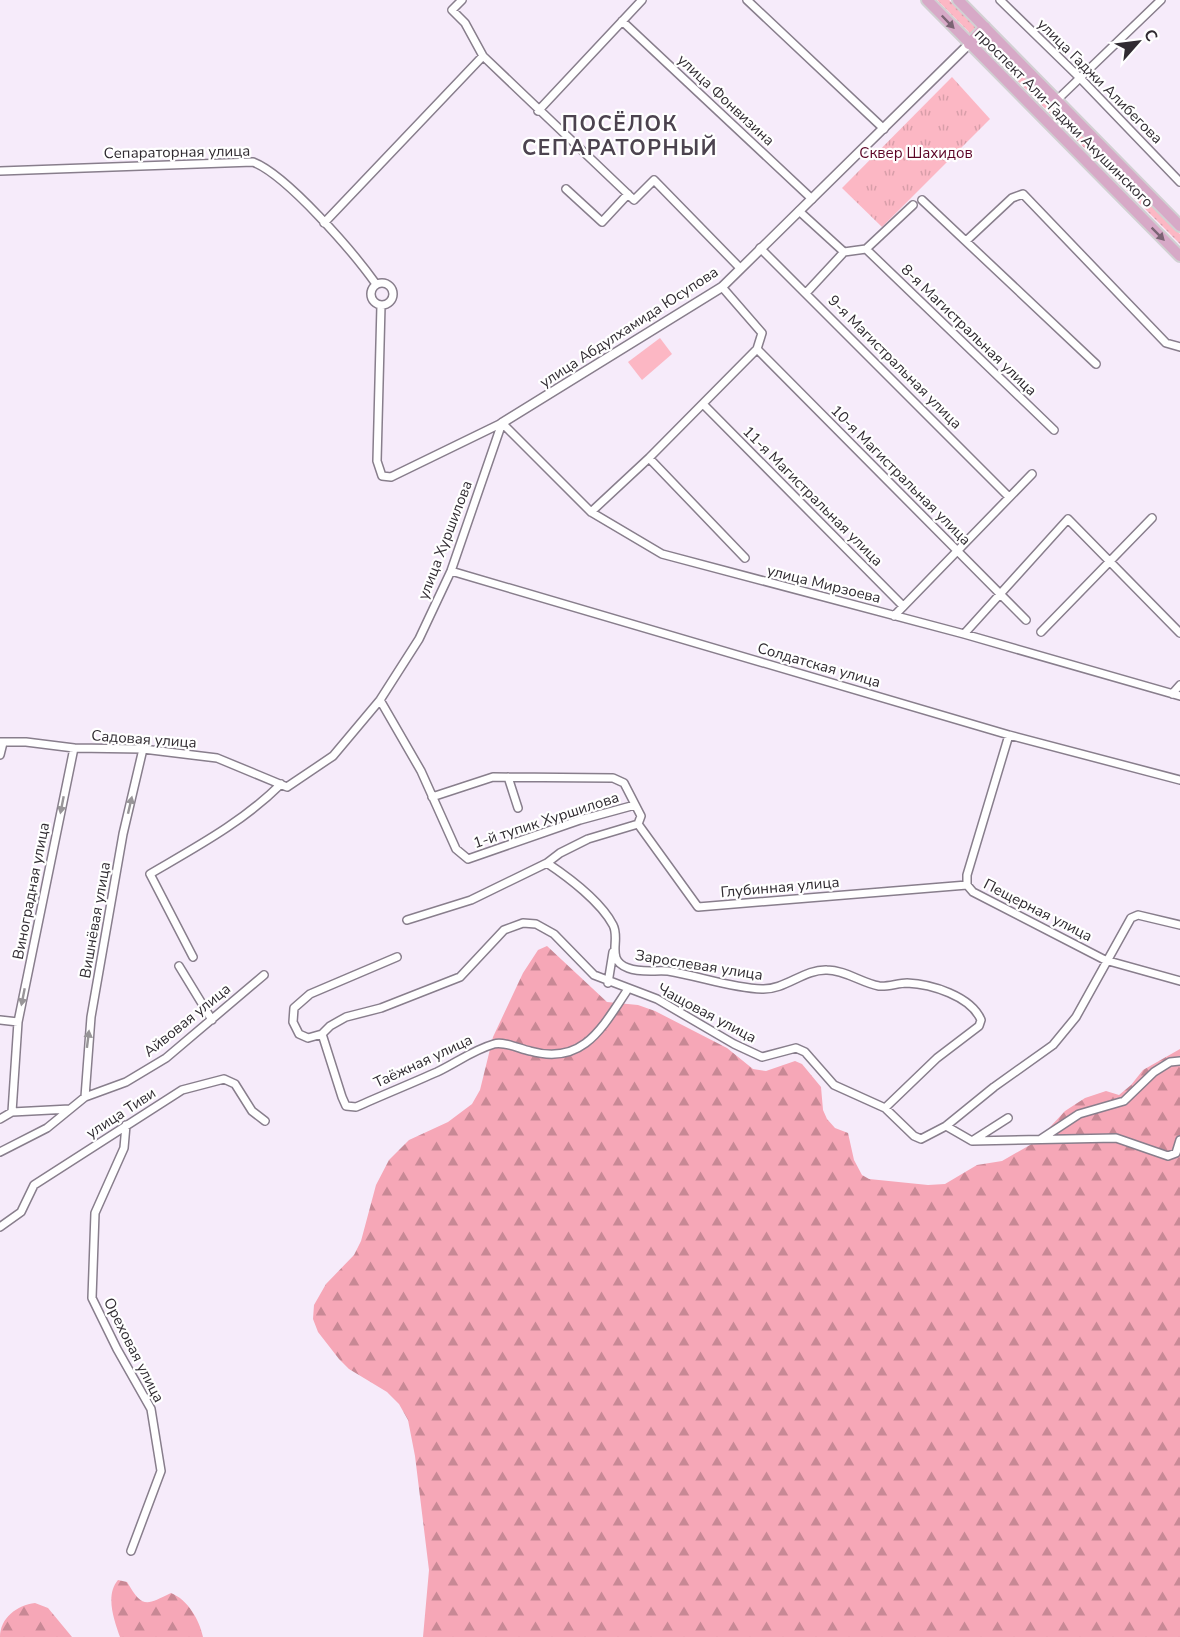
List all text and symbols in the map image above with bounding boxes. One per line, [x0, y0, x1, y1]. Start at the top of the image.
north arrow [1108, 12, 1168, 72]
one-way arrow [941, 14, 955, 29]
street label: улица Гаджи Алибегова [1033, 14, 1167, 148]
street label: проспект Али-Гаджи Акушинского [970, 24, 1158, 212]
text: С [1138, 25, 1163, 46]
street label: улица Фонвизина [673, 50, 779, 150]
district label: ПОСЁЛОК СЕПАРАТОРНЫЙ [522, 110, 718, 162]
street label: Сепараторная улица [104, 141, 250, 163]
park label: Сквер Шахидов [859, 143, 973, 163]
one-way arrow [1151, 227, 1165, 241]
street label: 8-я Магистральная улица [897, 260, 1041, 400]
street label: улица Абдулхамида Юсупова [536, 262, 722, 392]
street label: 9-я Магистральная улица [824, 291, 966, 433]
street label: 10-я Магистральная улица [827, 401, 975, 549]
street label: 11-я Магистральная улица [739, 422, 887, 570]
street label: улица Хуршилова [413, 478, 477, 602]
street label: улица Мирзоева [765, 560, 883, 608]
street label: Солдатская улица [755, 638, 883, 692]
street label: Садовая улица [91, 725, 197, 753]
street label: 1-й тупик Хуршилова [471, 787, 621, 853]
one-way arrow [57, 796, 66, 815]
one-way arrow [125, 796, 135, 815]
street label: Виноградная улица [8, 821, 54, 961]
street label: Вишнёвая улица [75, 860, 115, 980]
street label: Глубинная улица [720, 872, 840, 902]
street label: Пещерная улица [980, 874, 1096, 946]
street label: Зарослевая улица [634, 945, 764, 985]
street label: Айвовая улица [139, 979, 235, 1061]
street label: Чащовая улица [654, 979, 760, 1047]
one-way arrow [18, 987, 27, 1006]
one-way arrow [84, 1029, 93, 1048]
street label: Таёжная улица [370, 1029, 476, 1093]
street label: улица Тиви [82, 1083, 160, 1143]
street label: Ореховая улица [99, 1294, 169, 1406]

